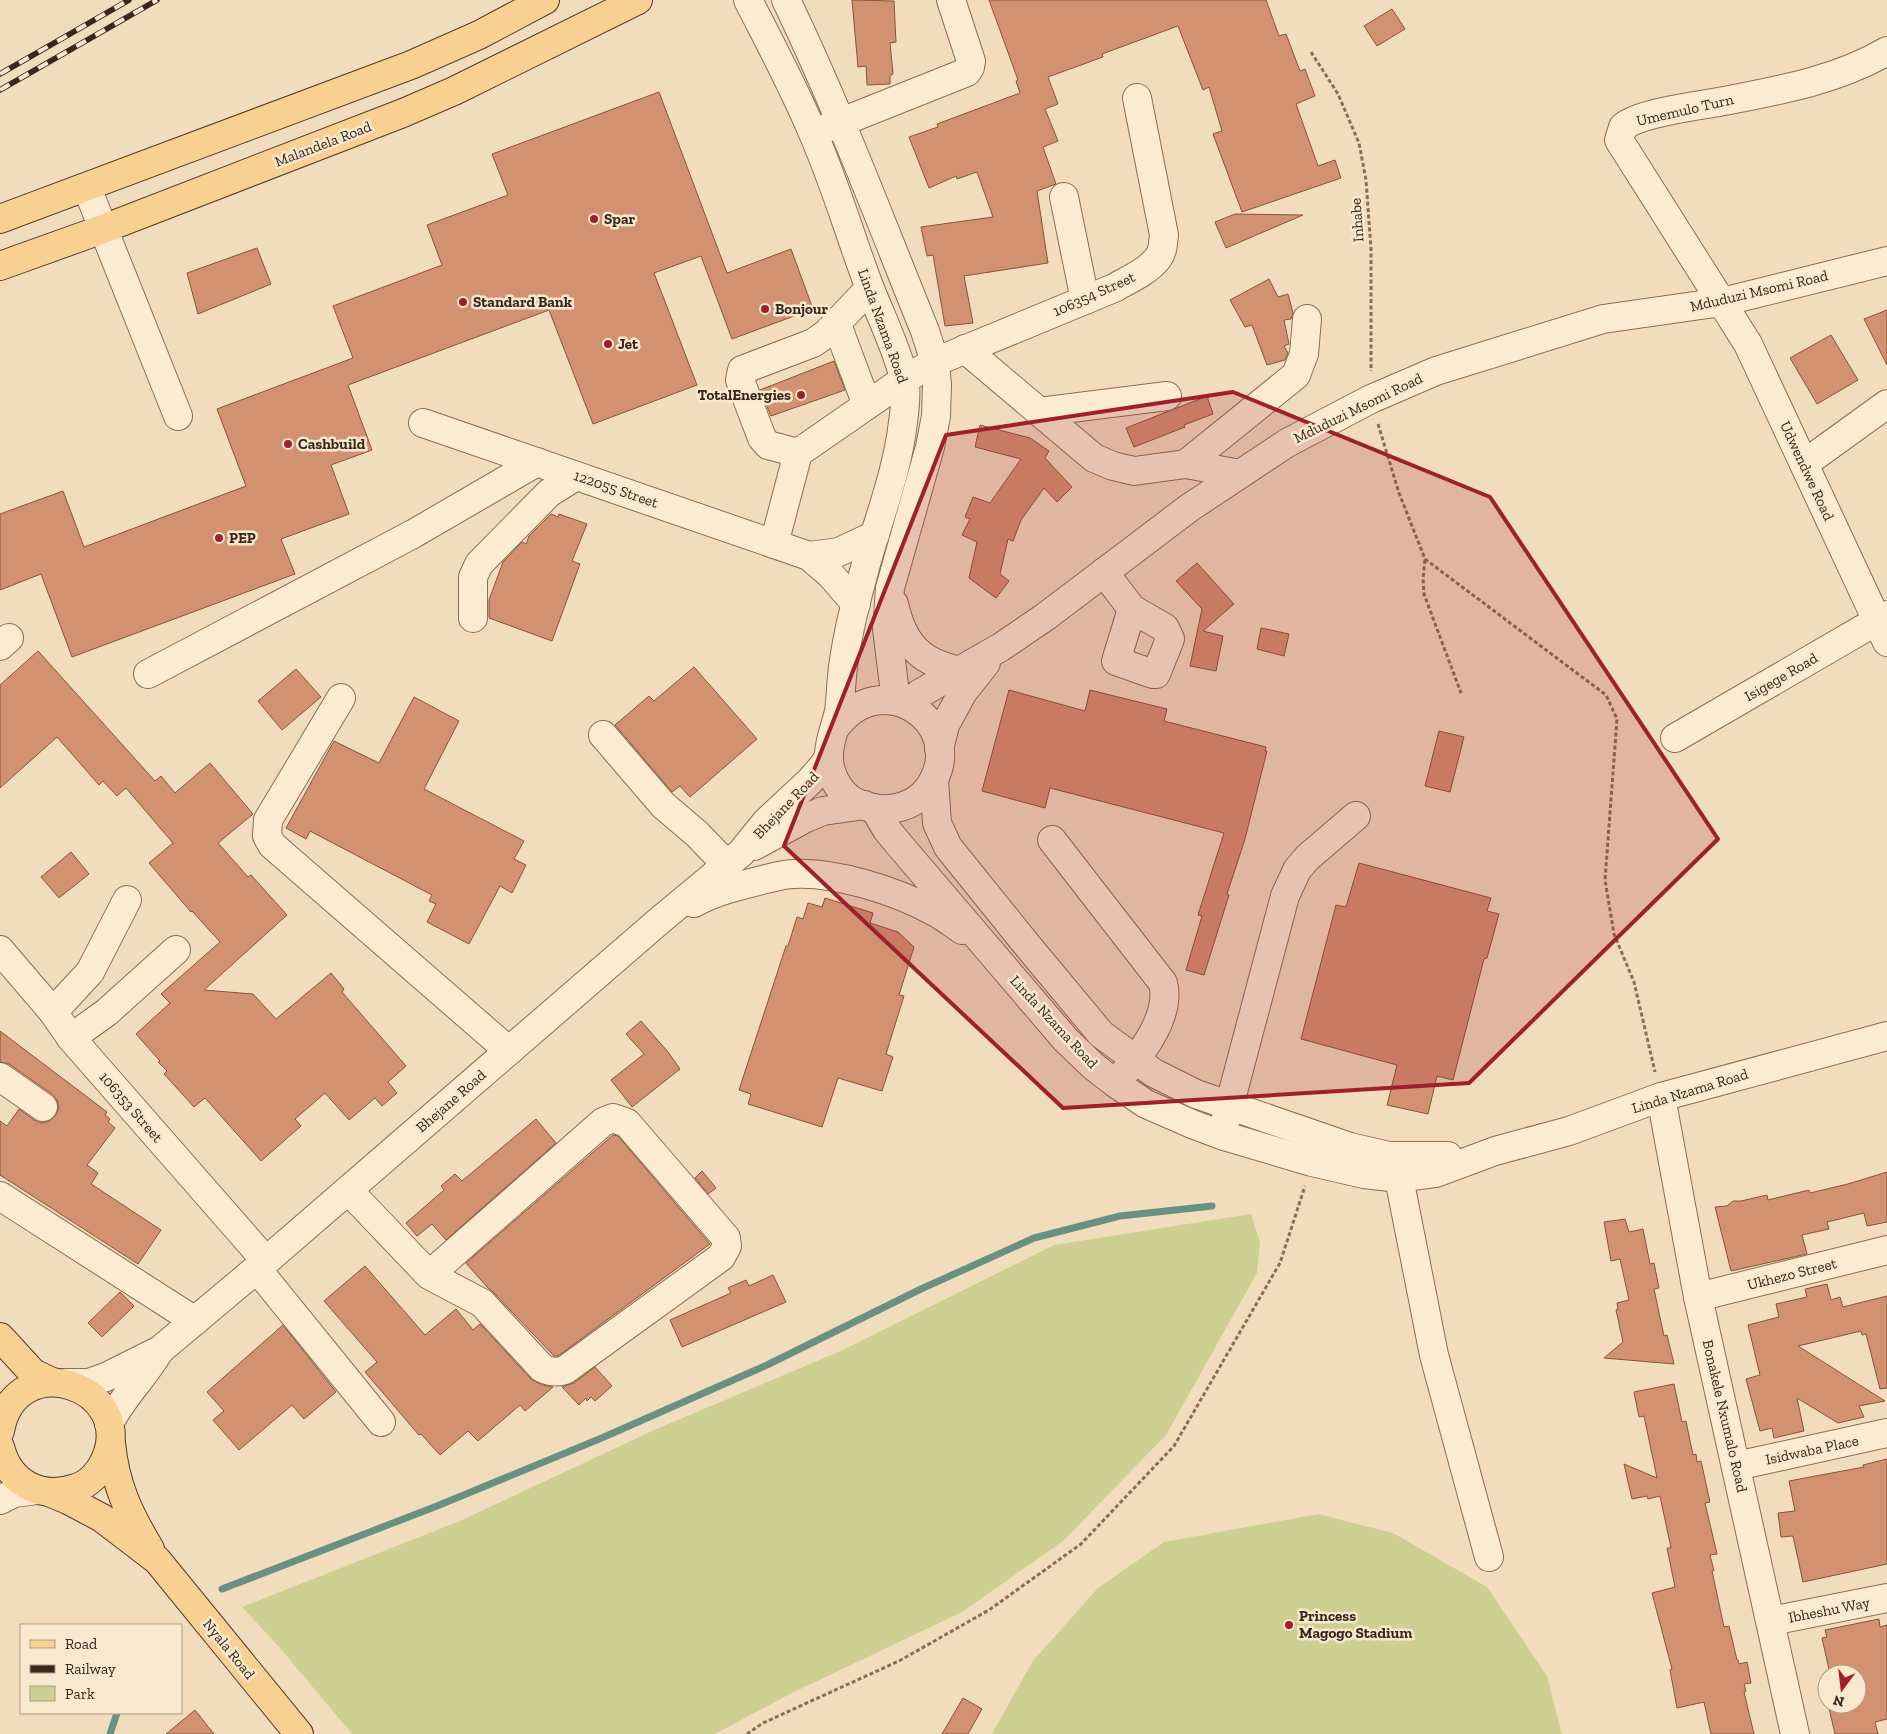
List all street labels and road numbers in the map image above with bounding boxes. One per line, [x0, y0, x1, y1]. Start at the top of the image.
street label: Umemulo Turn [1635, 90, 1736, 130]
street label: Malandela Road [272, 117, 375, 171]
street label: Inhabe [1346, 197, 1368, 243]
street label: Linda Nzama Road [854, 266, 912, 386]
street label: Mduduzi Msomi Road [1688, 266, 1830, 316]
street label: 106354 Street [1050, 268, 1138, 320]
street label: Mduduzi Msomi Road [1291, 369, 1426, 447]
street label: Udwendwe Road [1776, 418, 1838, 524]
street label: 122055 Street [571, 466, 661, 512]
street label: Isigege Road [1741, 648, 1822, 705]
street label: Bhejane Road [749, 767, 823, 842]
street label: Linda Nzama Road [1006, 972, 1102, 1073]
street label: Bhejane Road [412, 1065, 490, 1136]
street label: Linda Nzama Road [1630, 1065, 1751, 1117]
street label: 106353 Street [95, 1068, 167, 1146]
street label: Ukhezo Street [1745, 1254, 1839, 1294]
street label: Bonakele Nxumalo Road [1699, 1338, 1751, 1495]
street label: Isidwaba Place [1764, 1431, 1860, 1469]
street label: Ibheshu Way [1787, 1593, 1872, 1627]
street label: Nyala Road [199, 1615, 259, 1683]

